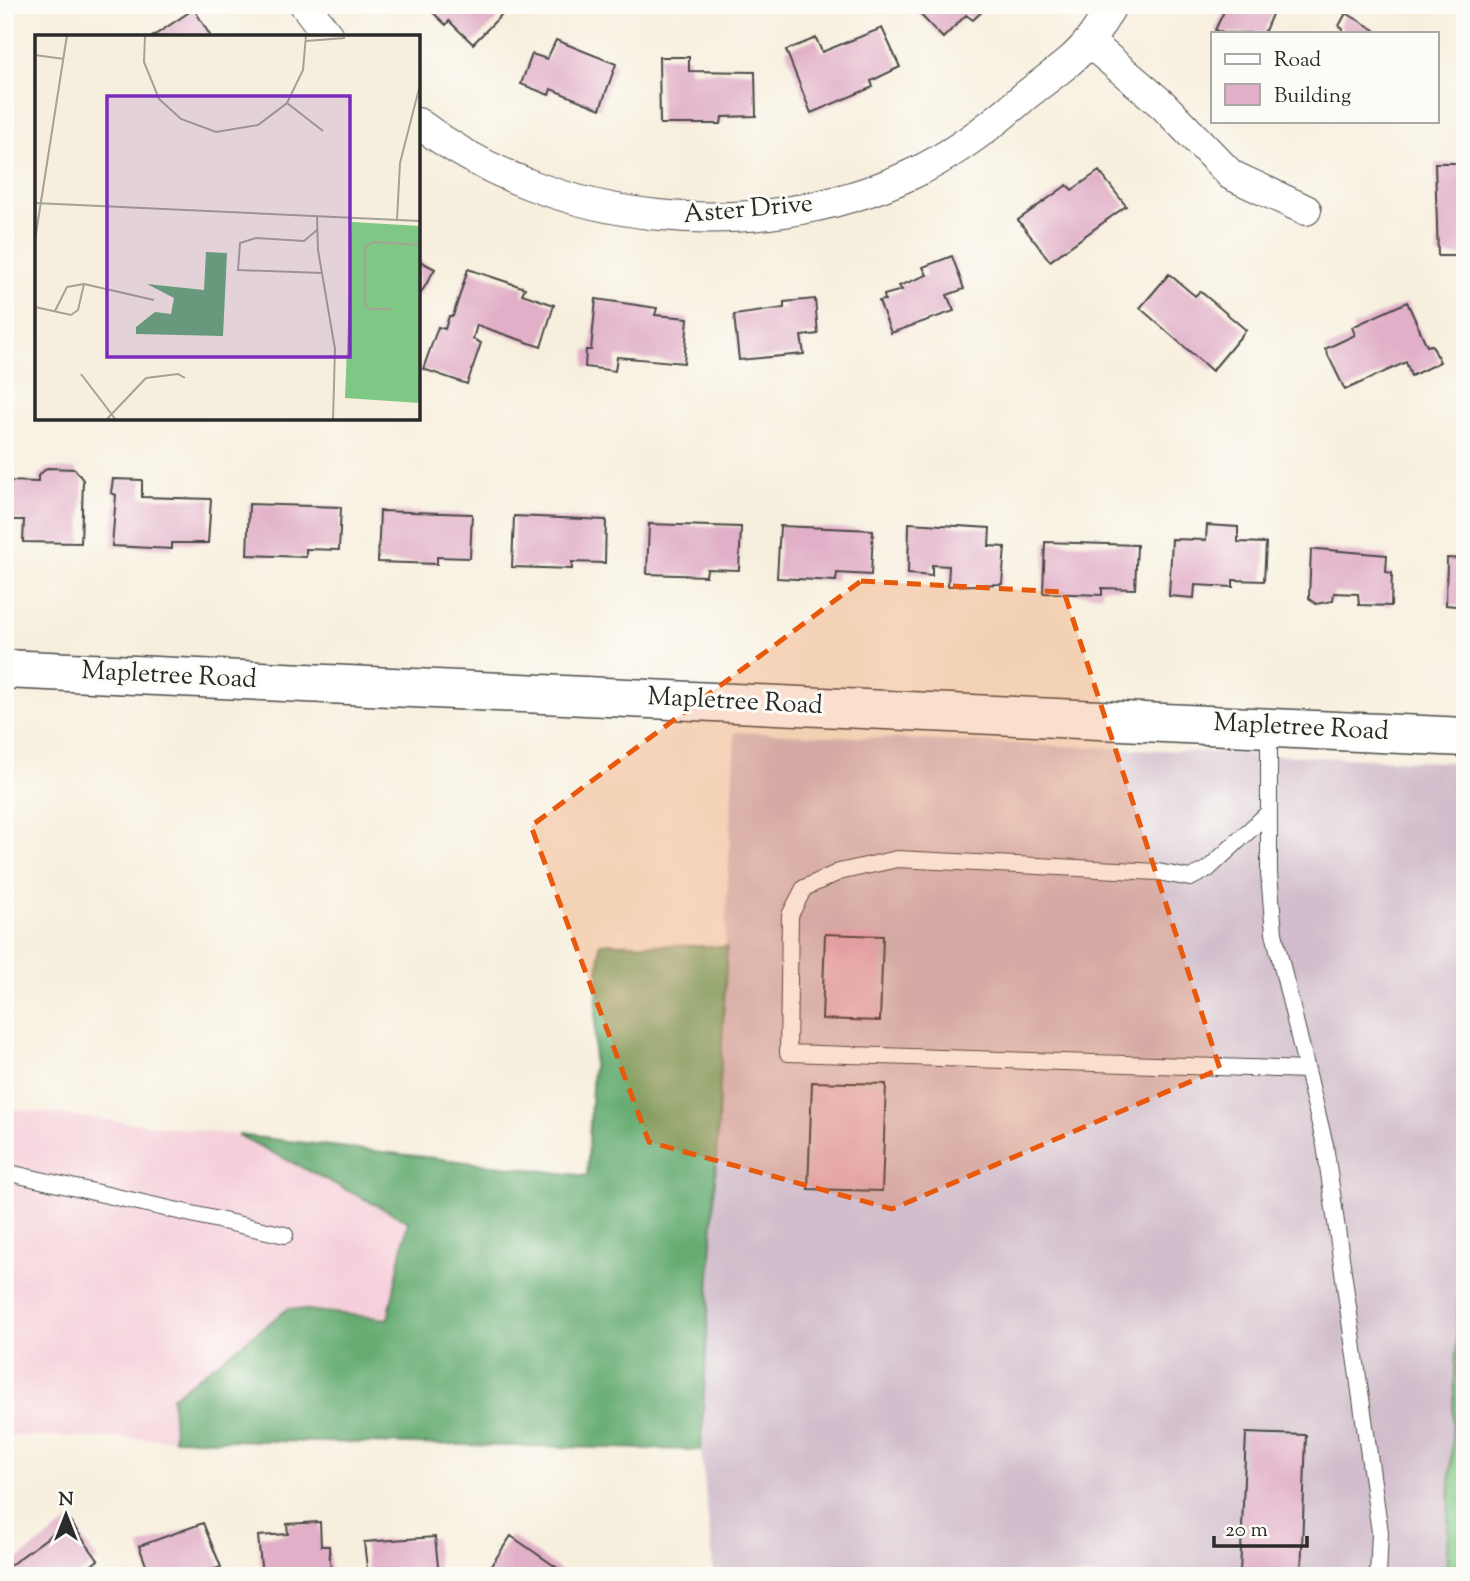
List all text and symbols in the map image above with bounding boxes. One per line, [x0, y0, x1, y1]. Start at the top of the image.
legend [1211, 32, 1438, 122]
inset map [35, 35, 420, 420]
text: Road [1274, 46, 1321, 76]
text: Building [1274, 82, 1351, 112]
street label: Aster Drive [682, 186, 814, 234]
street label: Mapletree Road [80, 653, 258, 699]
street label: Mapletree Road [646, 679, 824, 725]
street label: Mapletree Road [1212, 705, 1390, 751]
north arrow [32, 1480, 102, 1550]
text: N [58, 1487, 74, 1514]
scale bar [1214, 1504, 1307, 1548]
text: 20 m [1225, 1516, 1268, 1546]

